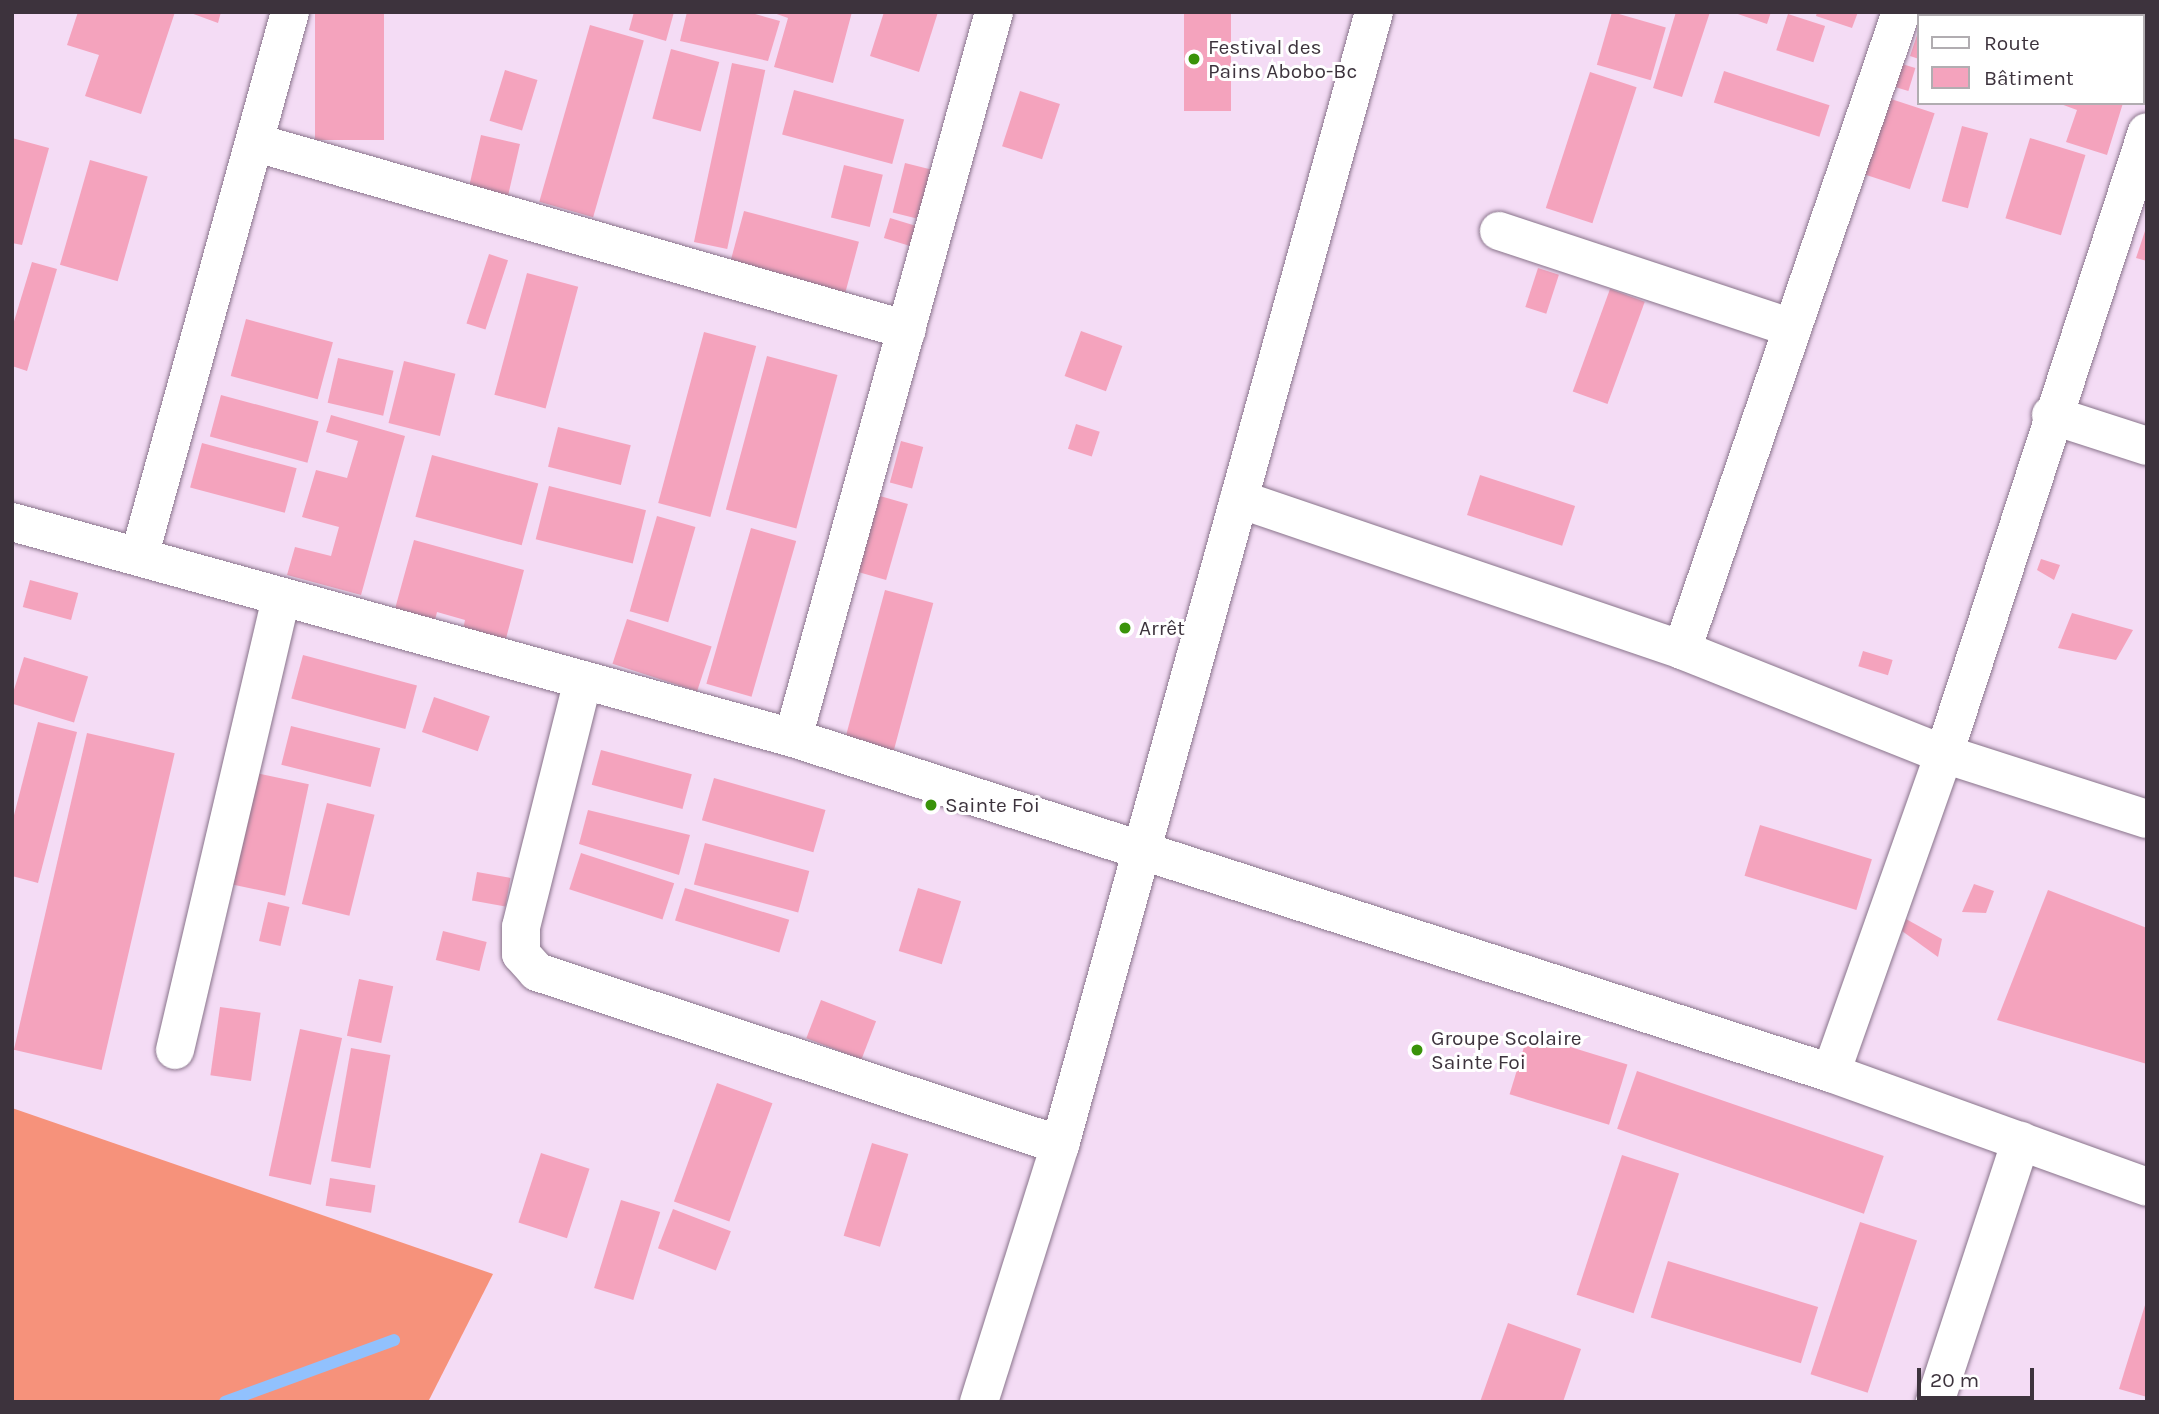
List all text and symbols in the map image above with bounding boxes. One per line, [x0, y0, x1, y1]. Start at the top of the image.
legend [1918, 14, 2145, 105]
text: Route [1984, 31, 2040, 55]
place label: Festival des Pains Abobo-Bc [1208, 34, 1357, 84]
marker: Festival des Pains Abobo-Bc [1186, 51, 1202, 67]
text: Bâtiment [1984, 66, 2074, 90]
place label: Arrêt [1139, 615, 1185, 641]
marker: Arrêt [1117, 620, 1133, 636]
place label: Sainte Foi [945, 792, 1040, 818]
marker: Sainte Foi [923, 797, 939, 813]
place label: Groupe Scolaire Sainte Foi [1431, 1025, 1581, 1075]
marker: Groupe Scolaire Sainte Foi [1409, 1042, 1425, 1058]
scale bar [1921, 1354, 2038, 1398]
text: 20 m [1930, 1368, 1979, 1392]

